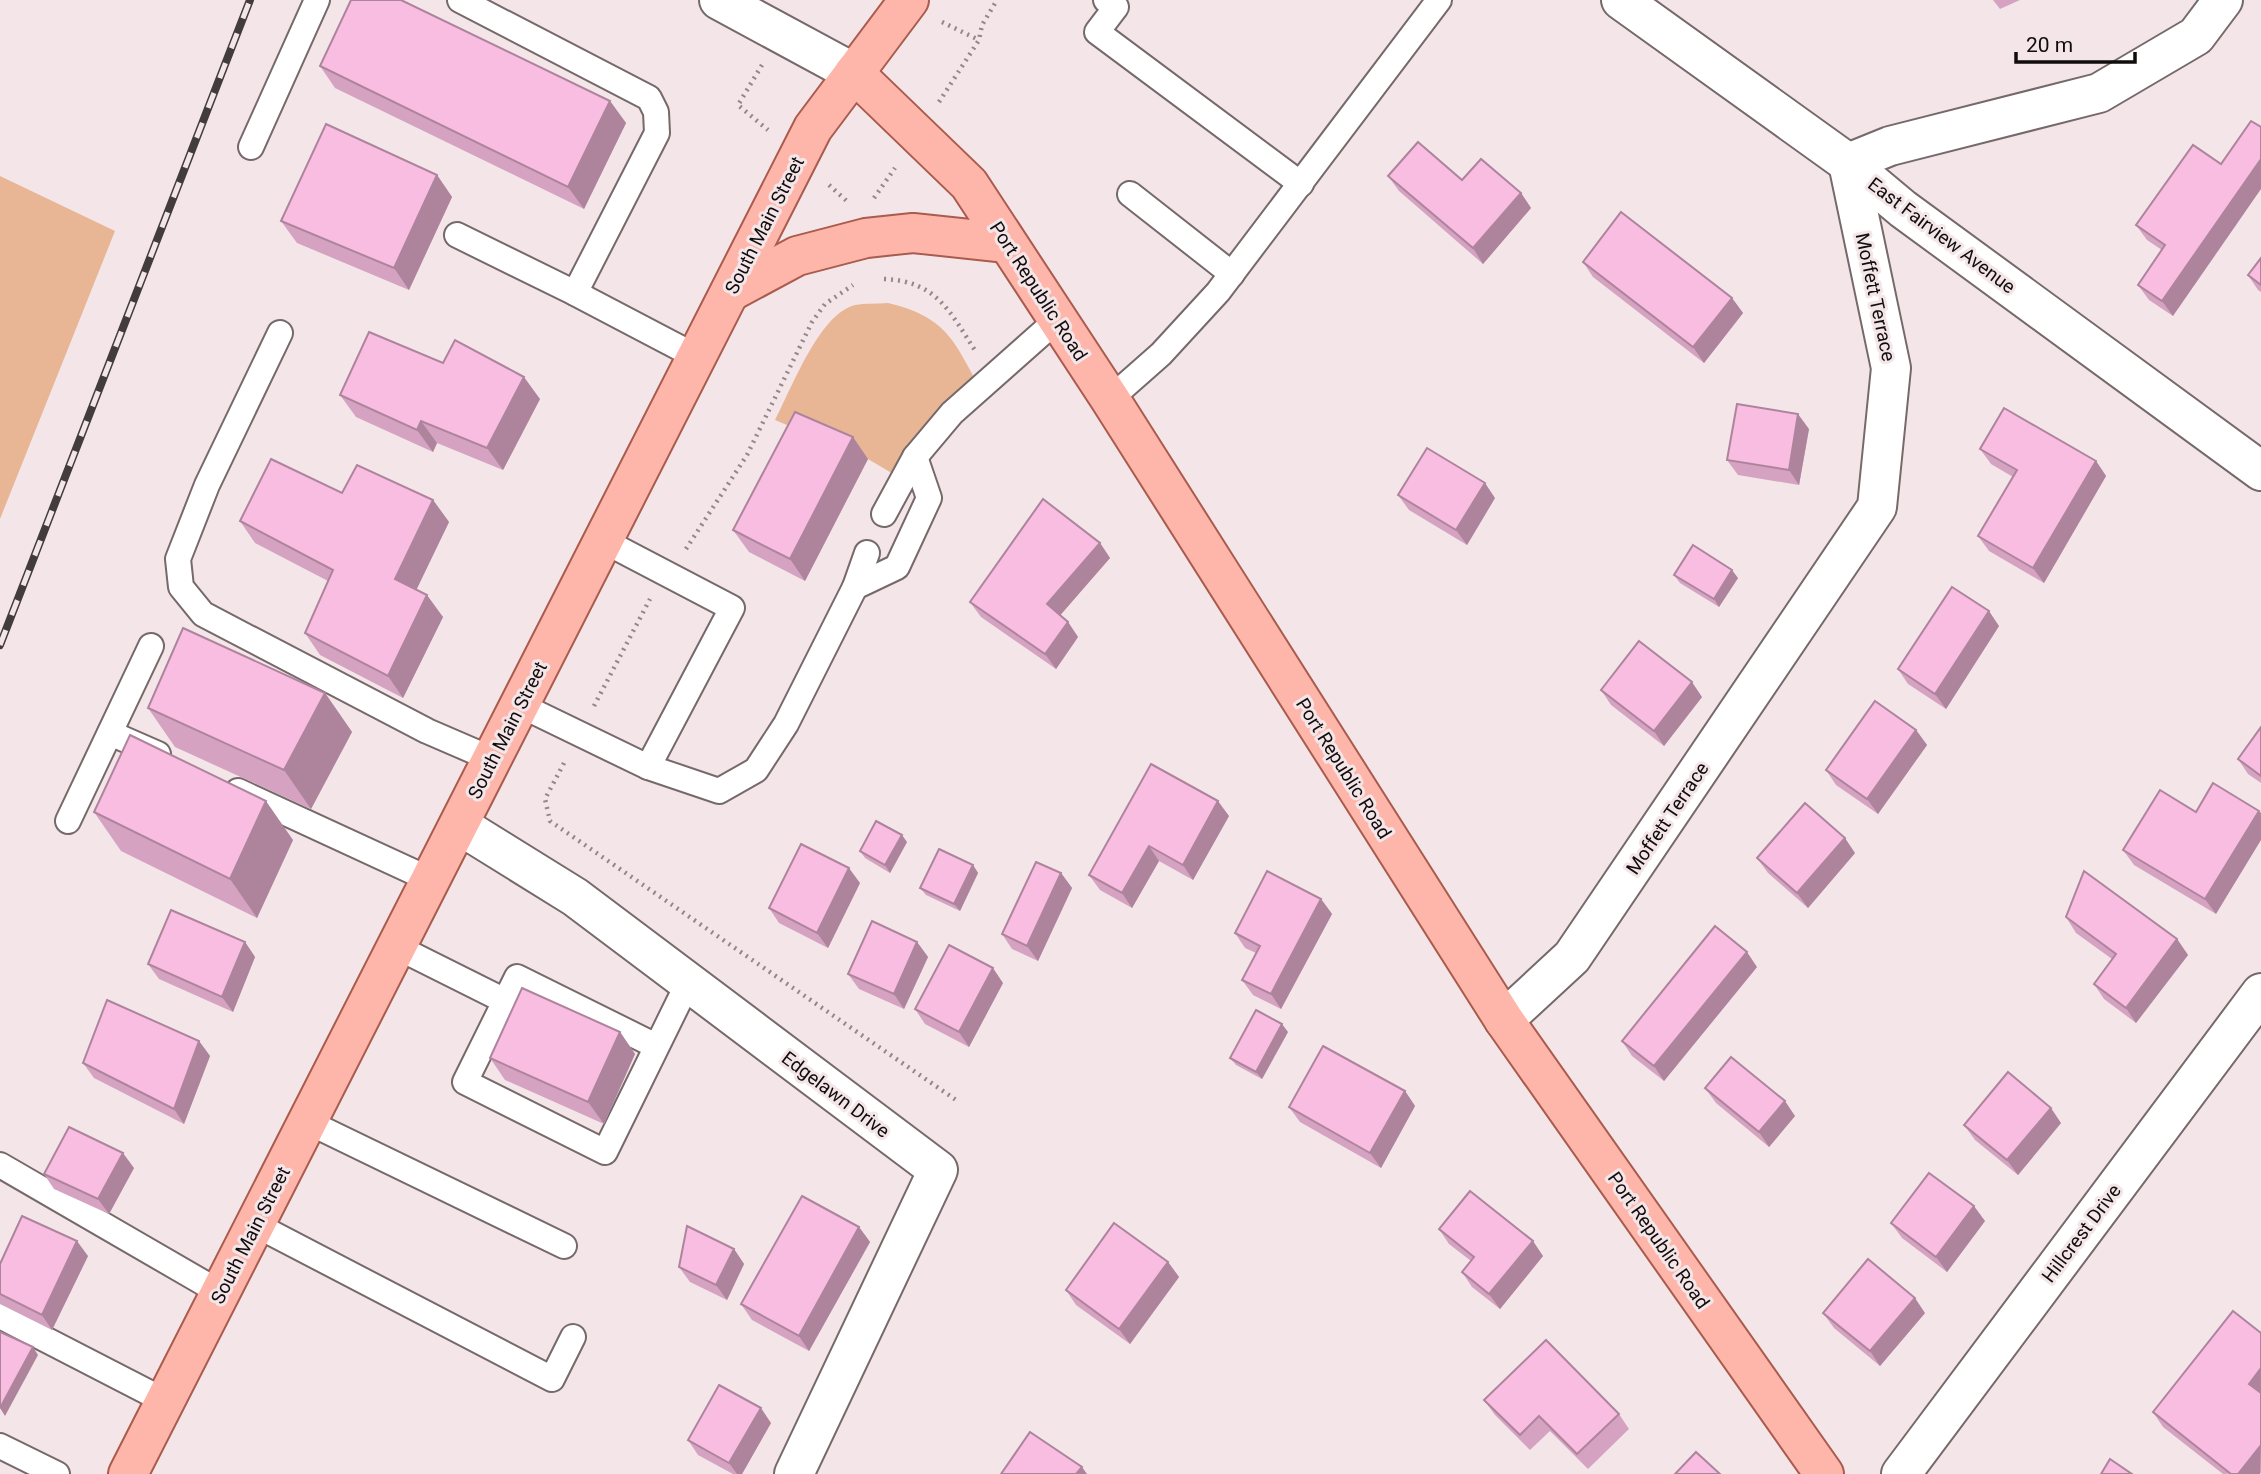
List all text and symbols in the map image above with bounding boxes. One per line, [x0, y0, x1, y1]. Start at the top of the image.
scale bar [2016, 21, 2135, 65]
text: 20 m [2026, 33, 2073, 57]
street label: South Main Street [720, 153, 809, 298]
street label: East Fairview Avenue [1863, 172, 2020, 298]
street label: Port Republic Road [985, 217, 1092, 365]
street label: Moffett Terrace [1851, 231, 1900, 363]
street label: South Main Street [463, 658, 552, 803]
street label: Port Republic Road [1291, 694, 1396, 843]
street label: Moffett Terrace [1621, 758, 1713, 879]
street label: Edgelawn Drive [777, 1046, 894, 1142]
street label: South Main Street [206, 1163, 295, 1308]
street label: Port Republic Road [1603, 1167, 1714, 1313]
street label: Hillcrest Drive [2037, 1180, 2126, 1287]

